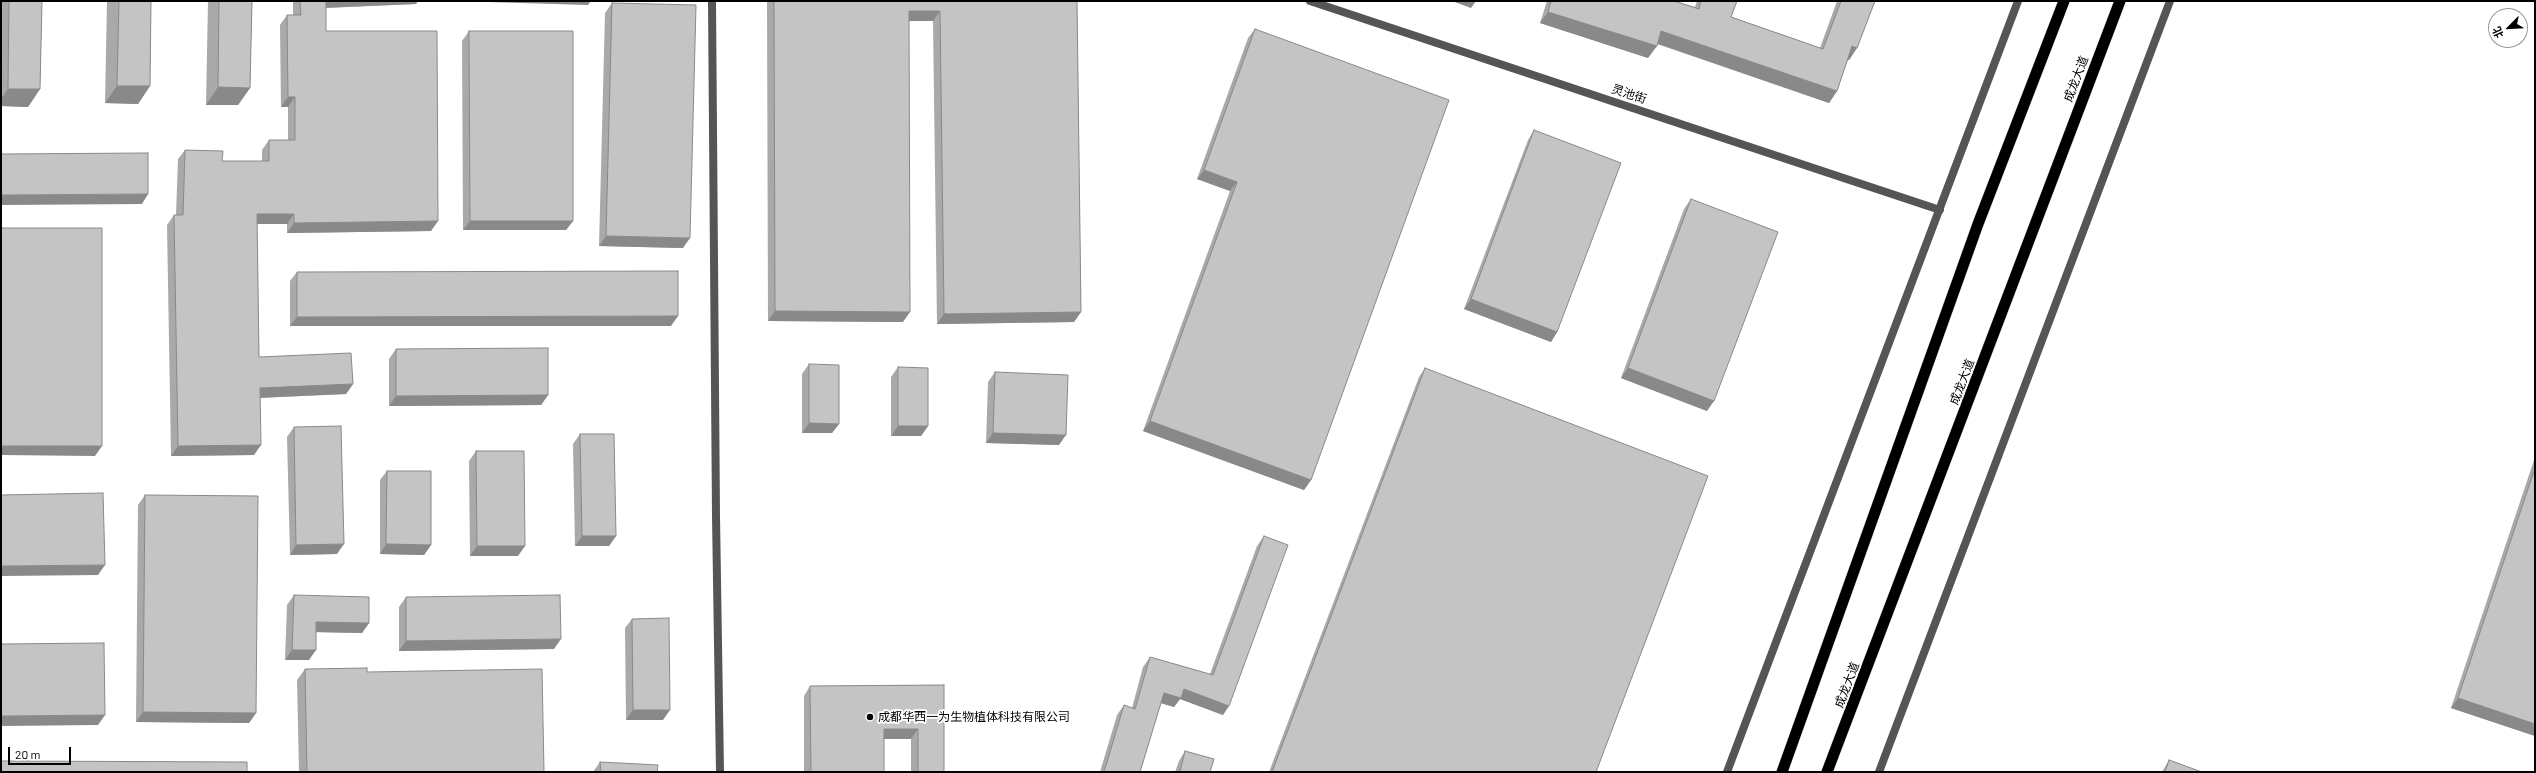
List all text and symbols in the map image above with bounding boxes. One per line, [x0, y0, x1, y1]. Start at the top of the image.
north arrow [2488, 8, 2528, 48]
text: 北 [2489, 25, 2506, 40]
street label: 成龙大道 [2061, 54, 2091, 104]
street label: 灵池街 [1610, 82, 1648, 106]
street label: 成龙大道 [1947, 357, 1977, 407]
street label: 成龙大道 [1832, 660, 1862, 710]
place label: 成都华西一为生物植体科技有限公司 [878, 710, 1070, 724]
marker: 成都华西一为生物植体科技有限公司 [865, 712, 875, 722]
scale bar [10, 739, 73, 765]
text: 20 m [15, 747, 41, 761]

